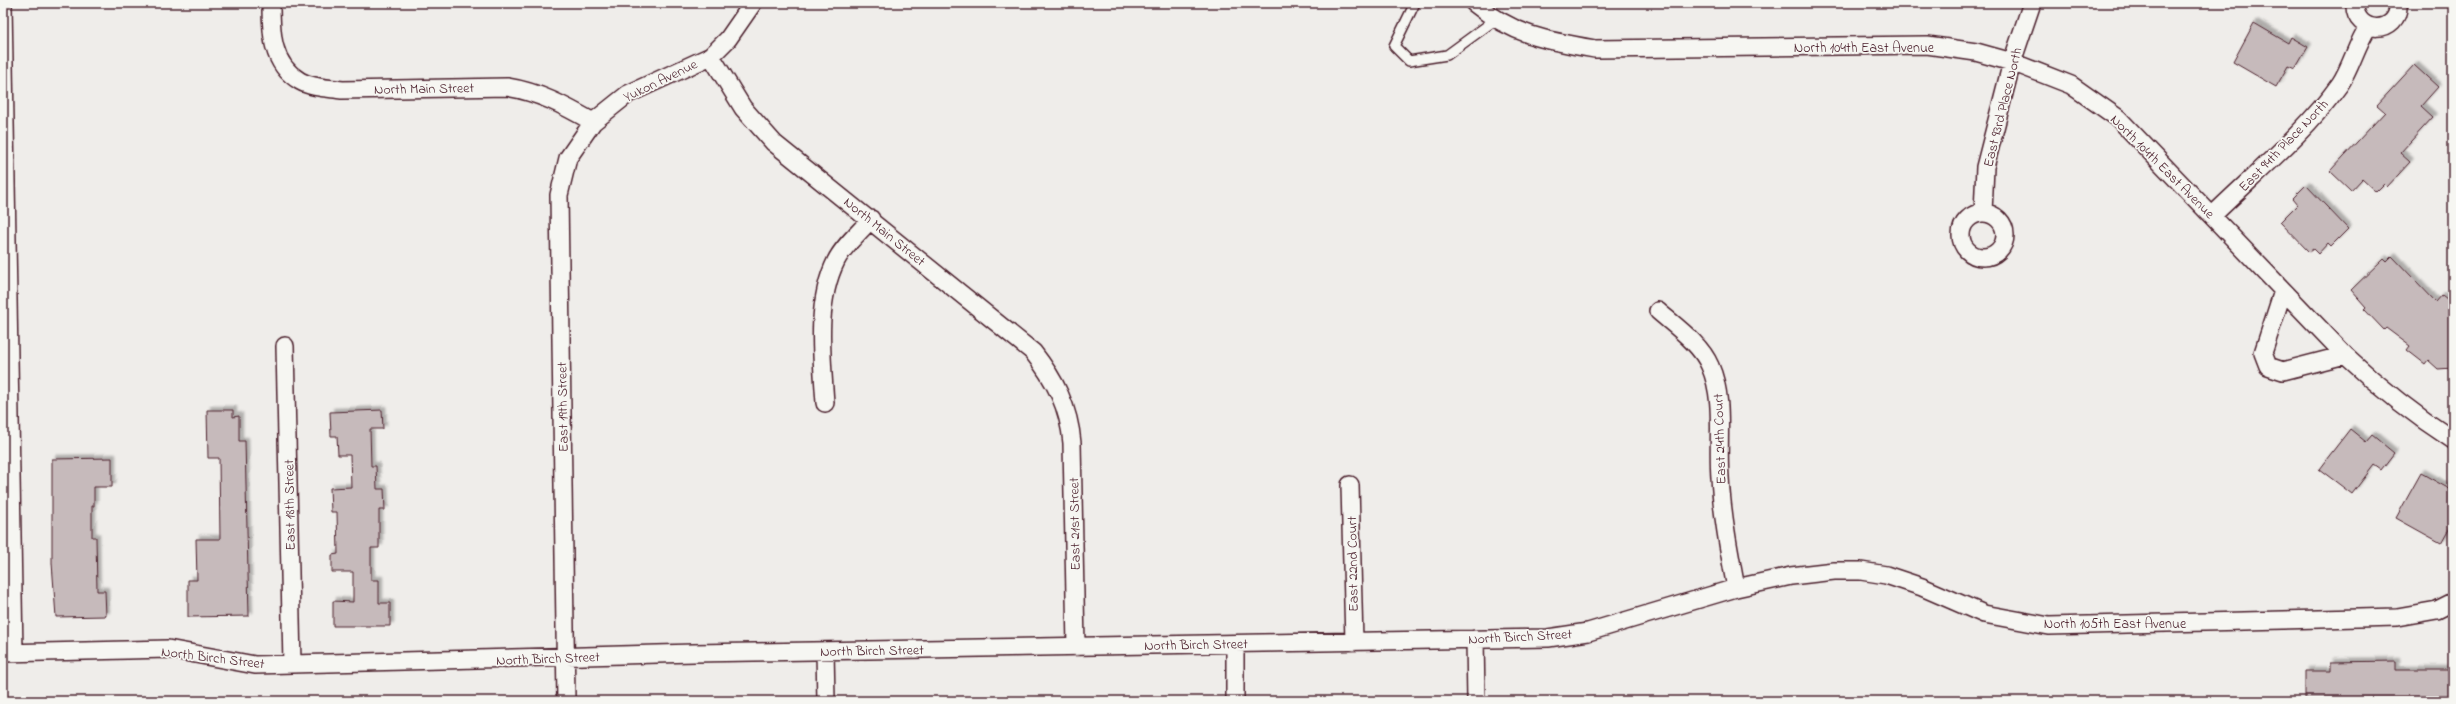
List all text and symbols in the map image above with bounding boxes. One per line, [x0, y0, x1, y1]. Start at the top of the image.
street label: North 104th East Avenue [1794, 38, 1935, 59]
street label: East 93rd Place North [1978, 45, 2028, 169]
street label: Yukon Avenue [620, 54, 702, 108]
street label: North Main Street [374, 78, 475, 101]
street label: East 94th Place North [2234, 95, 2334, 197]
street label: North 104th East Avenue [2105, 110, 2219, 225]
street label: North Main Street [839, 192, 930, 272]
street label: East 19th Street [552, 361, 575, 452]
street label: East 24th Court [1708, 393, 1733, 485]
street label: East 18th Street [279, 459, 302, 551]
street label: East 21st Street [1064, 477, 1087, 571]
street label: East 22nd Court [1342, 516, 1365, 612]
street label: North 105th East Avenue [2044, 614, 2187, 635]
street label: North Birch Street [1468, 624, 1573, 651]
street label: North Birch Street [1144, 634, 1248, 657]
street label: North Birch Street [820, 640, 924, 663]
street label: North Birch Street [160, 642, 266, 675]
street label: North Birch Street [496, 647, 601, 672]

